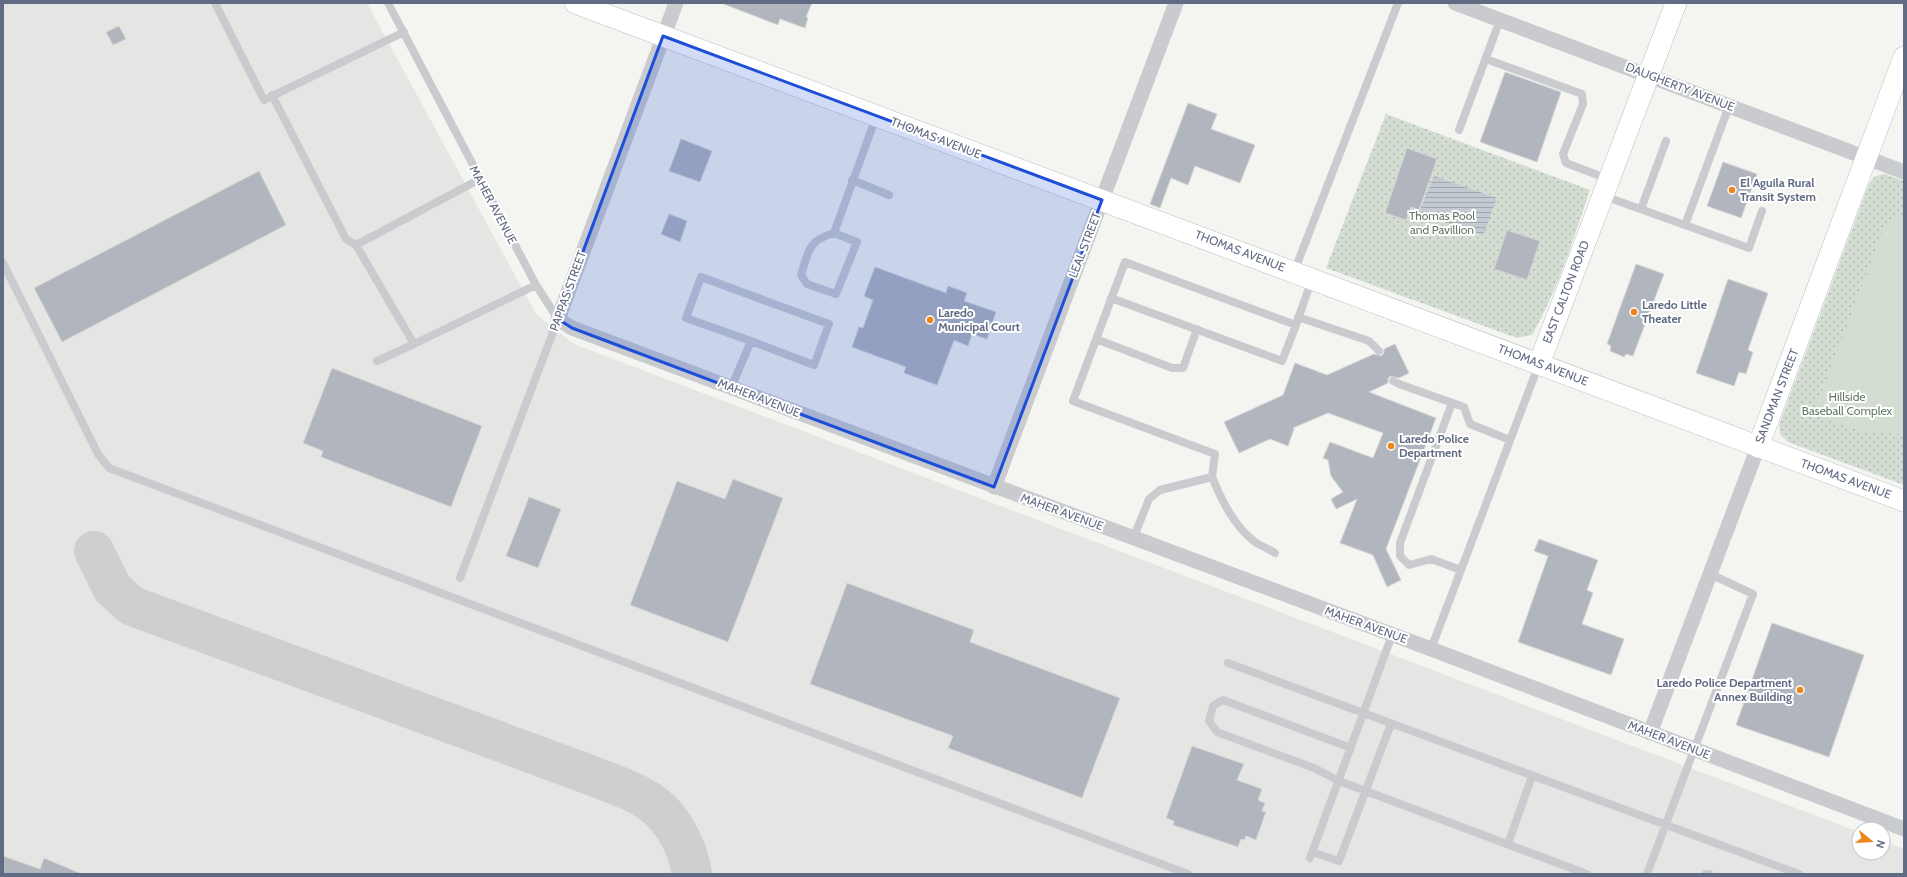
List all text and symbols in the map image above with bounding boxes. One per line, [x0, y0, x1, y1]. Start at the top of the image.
street label: DAUGHERTY AVENUE [1624, 59, 1737, 114]
street label: THOMAS AVENUE [889, 113, 984, 162]
street label: MAHER AVENUE [466, 163, 521, 247]
place label: El Aguila Rural Transit System [1740, 175, 1816, 204]
marker: El Aguila Rural Transit System [1727, 185, 1737, 195]
park label: Thomas Pool and Pavillion [1409, 208, 1475, 237]
street label: LEAL STREET [1065, 209, 1104, 280]
street label: THOMAS AVENUE [1193, 226, 1288, 275]
street label: EAST CALTON ROAD [1539, 238, 1592, 345]
street label: PAPPAS STREET [546, 248, 589, 333]
place label: Laredo Little Theater [1642, 297, 1707, 326]
place label: Laredo Municipal Court [938, 305, 1020, 334]
marker: Laredo Little Theater [1629, 307, 1639, 317]
marker: Laredo Municipal Court [925, 315, 935, 325]
street label: THOMAS AVENUE [1496, 340, 1591, 389]
street label: SANDMAN STREET [1752, 346, 1802, 445]
street label: MAHER AVENUE [716, 375, 803, 420]
park label: Hillside Baseball Complex [1802, 389, 1893, 418]
place label: Laredo Police Department [1399, 431, 1469, 460]
marker: Laredo Police Department [1386, 441, 1396, 451]
street label: THOMAS AVENUE [1799, 455, 1894, 502]
street label: MAHER AVENUE [1019, 490, 1106, 534]
street label: MAHER AVENUE [1323, 603, 1410, 647]
place label: Laredo Police Department Annex Building [1656, 675, 1792, 704]
marker: Laredo Police Department Annex Building [1795, 685, 1805, 695]
street label: MAHER AVENUE [1626, 717, 1713, 762]
north arrow [1851, 821, 1891, 861]
text: N [1873, 838, 1888, 850]

